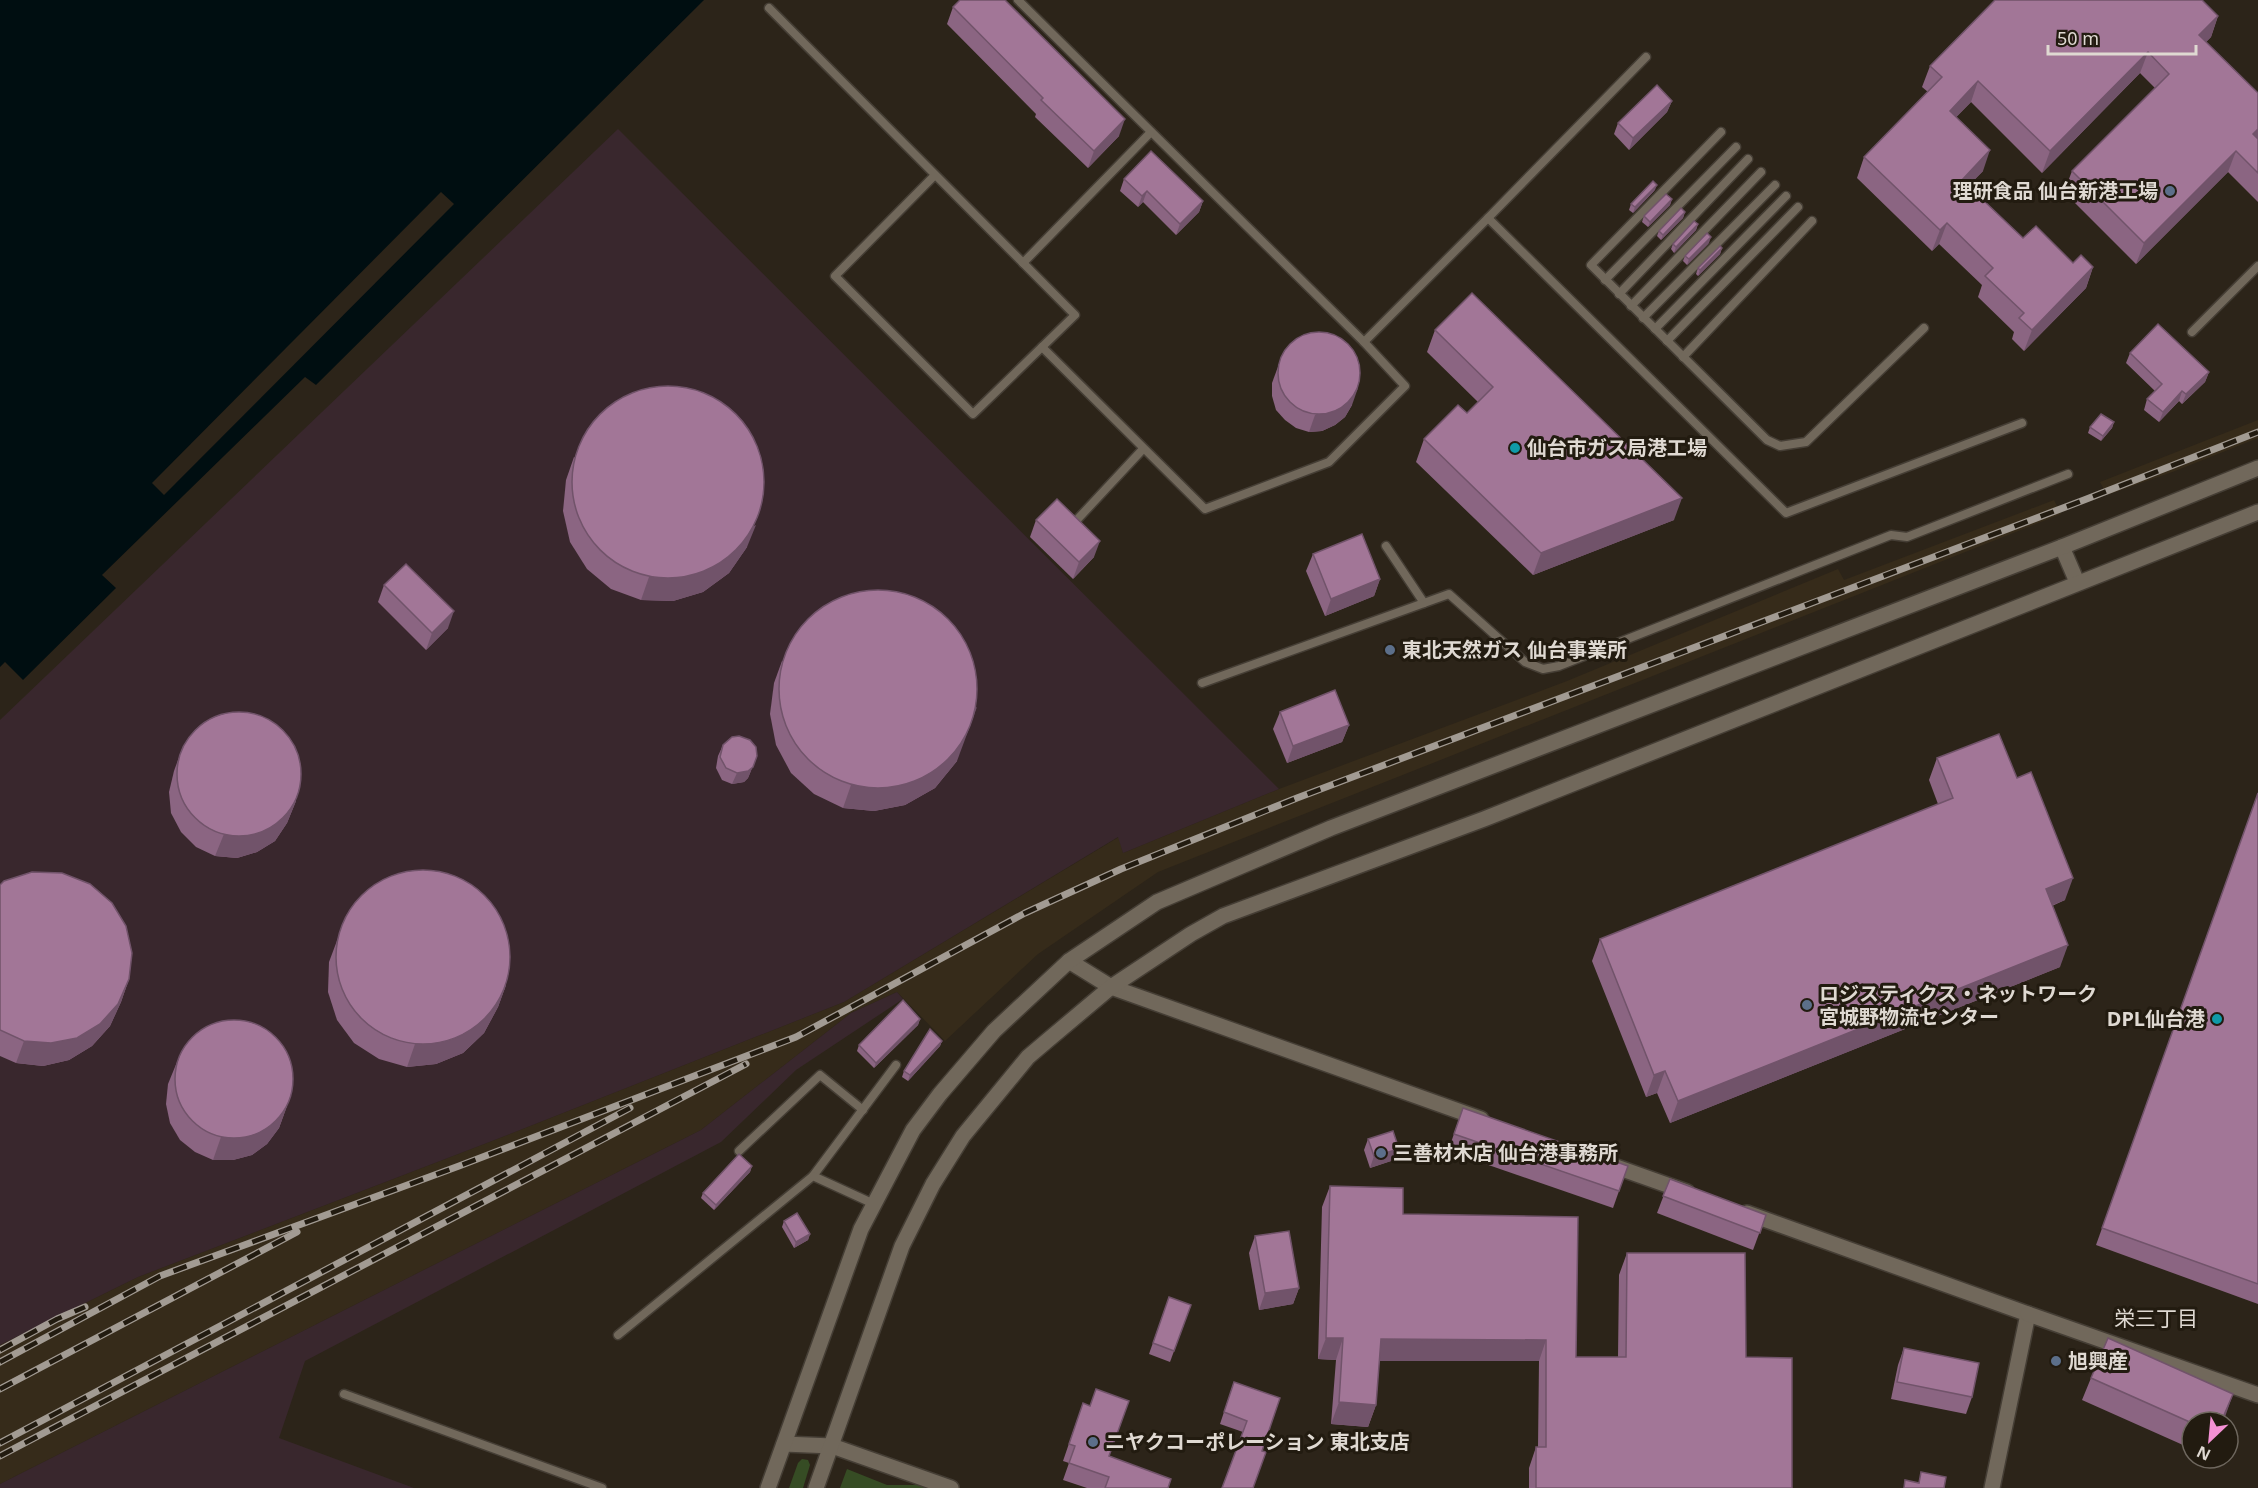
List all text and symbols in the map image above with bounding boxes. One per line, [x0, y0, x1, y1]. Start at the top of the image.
scale bar [2048, 18, 2196, 56]
text: 50 m [2057, 26, 2099, 50]
place label: 理研食品 仙台新港工場 [1953, 177, 2158, 204]
marker: 理研食品 仙台新港工場 [2163, 184, 2177, 198]
place label: 仙台市ガス局港工場 [1527, 434, 1707, 461]
marker: 仙台市ガス局港工場 [1508, 441, 1522, 455]
place label: 東北天然ガス 仙台事業所 [1402, 636, 1627, 663]
marker: 東北天然ガス 仙台事業所 [1383, 643, 1397, 657]
place label: ロジスティクス・ネットワーク 宮城野物流センター [1819, 980, 2097, 1030]
marker: ロジスティクス・ネットワーク 宮城野物流センター [1800, 998, 1814, 1012]
place label: DPL仙台港 [2107, 1005, 2205, 1032]
marker: DPL仙台港 [2210, 1012, 2224, 1026]
place label: 三善材木店 仙台港事務所 [1393, 1139, 1618, 1166]
marker: 三善材木店 仙台港事務所 [1374, 1146, 1388, 1160]
district label: 栄三丁目 [2114, 1304, 2198, 1332]
place label: 旭興産 [2068, 1347, 2128, 1374]
marker: 旭興産 [2049, 1354, 2063, 1368]
north arrow [2180, 1410, 2240, 1470]
place label: ニヤクコーポレーション 東北支店 [1105, 1428, 1410, 1455]
marker: ニヤクコーポレーション 東北支店 [1086, 1435, 1100, 1449]
text: N [2193, 1441, 2214, 1466]

